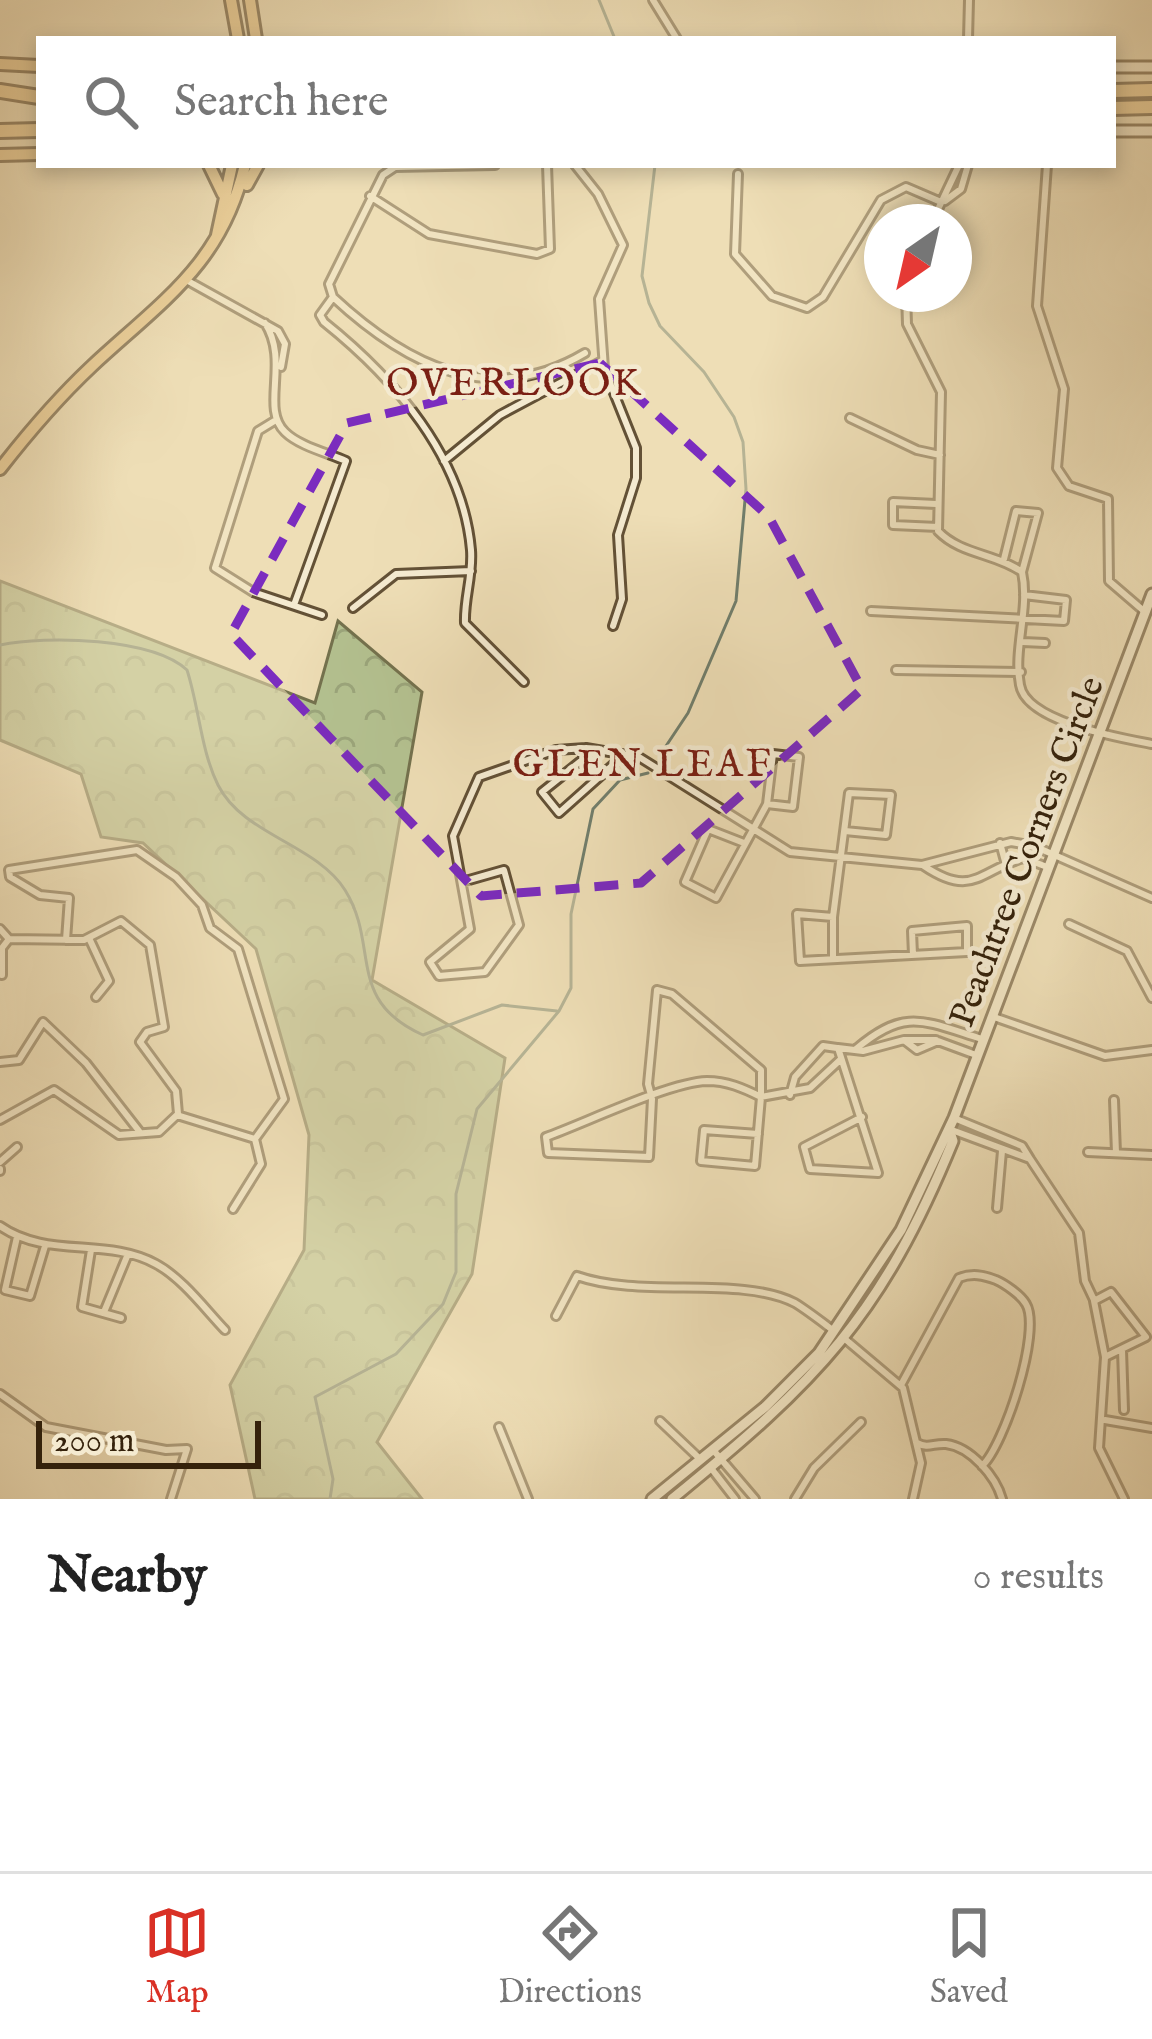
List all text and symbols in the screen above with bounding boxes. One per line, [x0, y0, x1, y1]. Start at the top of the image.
search box [36, 36, 1116, 168]
icon: search [78, 69, 144, 135]
text: Search here [174, 74, 388, 131]
north arrow [864, 204, 972, 312]
district label: OVERLOOK [386, 360, 644, 409]
street label: Peachtree Corners Circle [940, 671, 1116, 1034]
district label: GLEN LEAF [513, 741, 773, 790]
scale bar [36, 1415, 261, 1468]
text: 200 m [54, 1421, 135, 1463]
text: Nearby [48, 1545, 207, 1610]
text: 0 results [972, 1553, 1104, 1602]
tab: Map [144, 1900, 210, 2014]
tab: Directions [498, 1900, 642, 2014]
tab: Saved [930, 1900, 1008, 2014]

